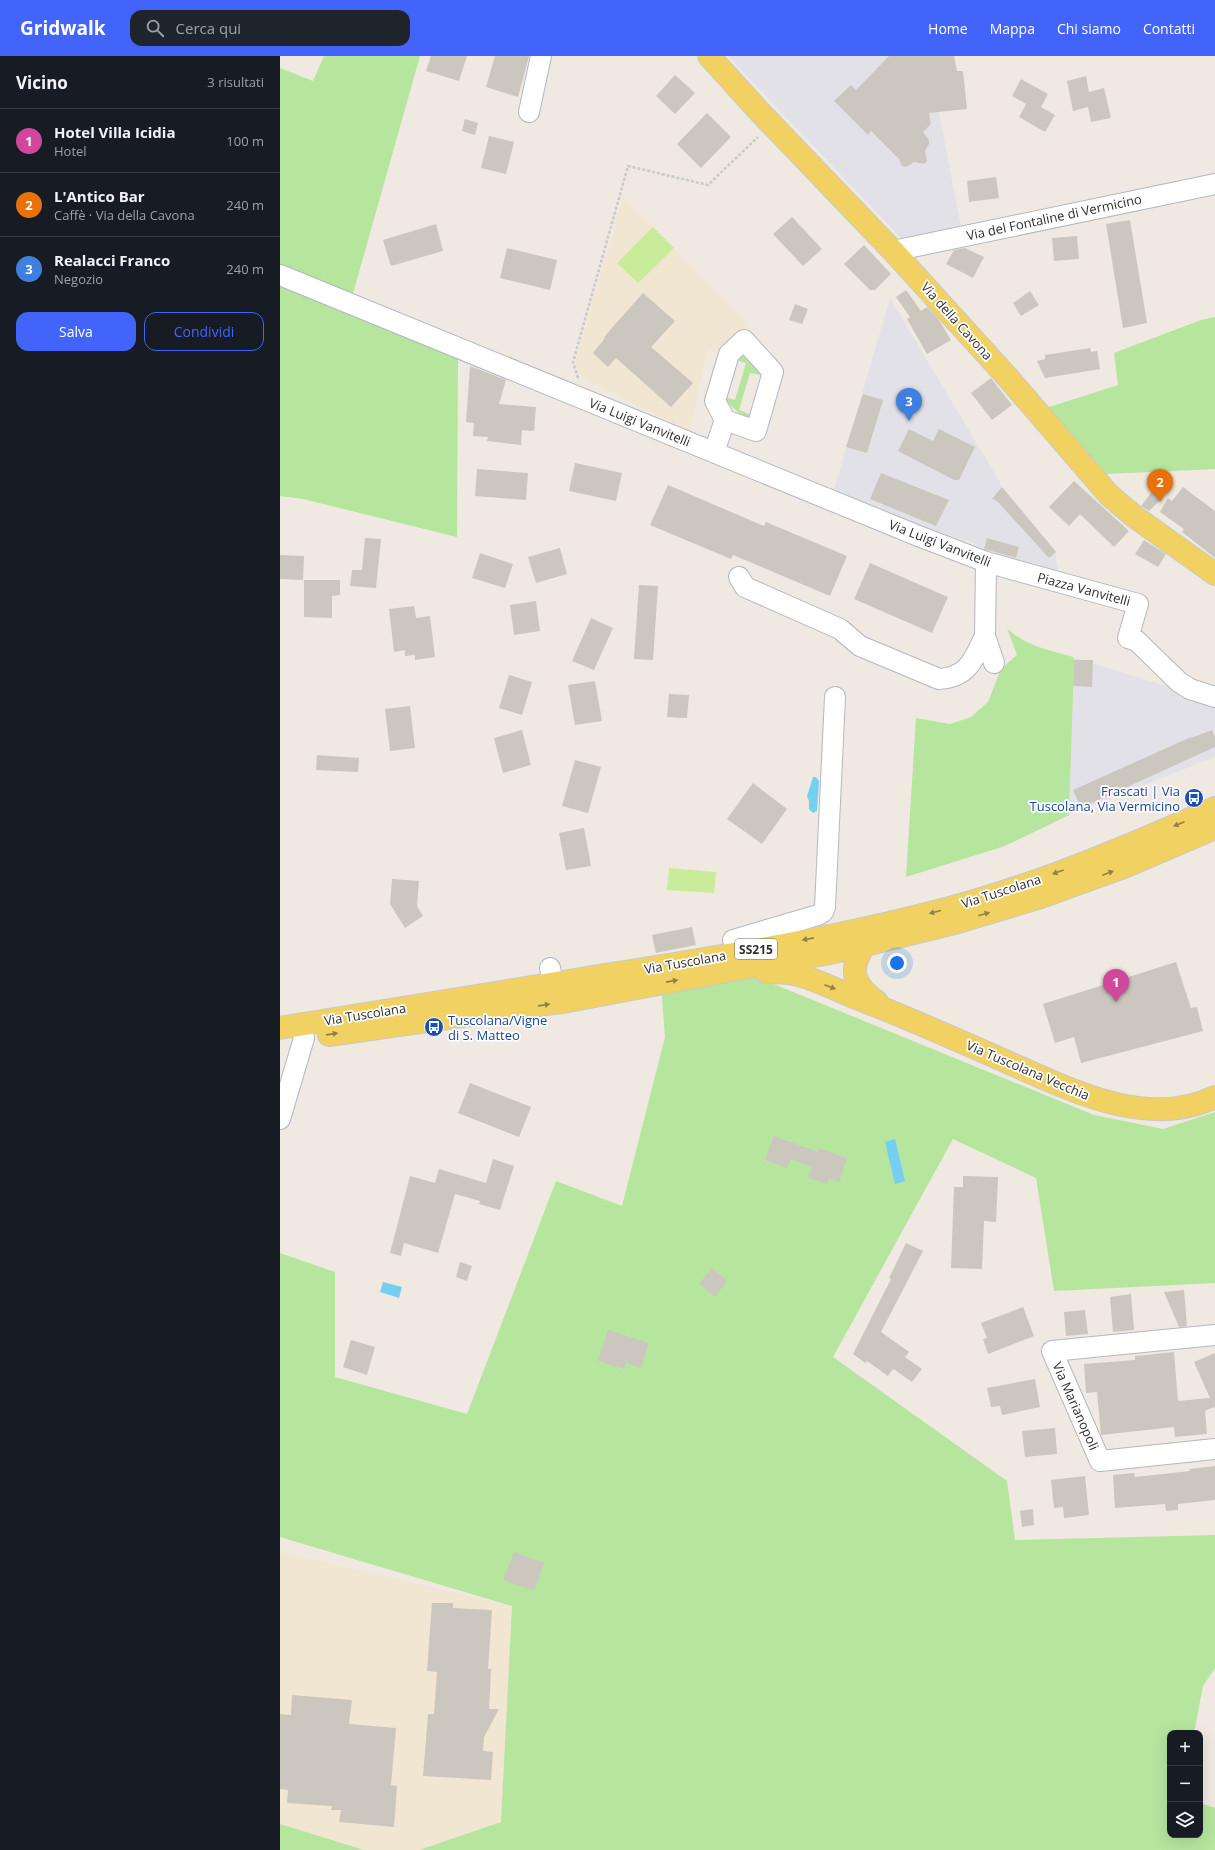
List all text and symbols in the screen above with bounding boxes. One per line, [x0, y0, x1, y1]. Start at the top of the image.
search box [130, 10, 410, 46]
text: Gridwalk [20, 15, 106, 41]
icon: search [144, 17, 166, 39]
text: Cerca qui [176, 18, 241, 38]
text: Home [928, 19, 968, 38]
text: Mappa [990, 19, 1035, 38]
text: Chi siamo [1057, 19, 1121, 38]
text: Contatti [1143, 19, 1195, 38]
text: Vicino [16, 71, 68, 94]
text: 3 risultati [207, 73, 264, 91]
text: Hotel Villa Icidia [54, 122, 175, 142]
text: 1 [25, 132, 33, 150]
text: 100 m [226, 132, 264, 150]
text: Hotel [54, 142, 87, 160]
text: L'Antico Bar [54, 186, 145, 206]
street label: Via del Fontaline di Vermicino [965, 190, 1143, 244]
text: 2 [25, 196, 33, 214]
text: 240 m [226, 196, 264, 214]
text: Caffè · Via della Cavona [54, 206, 195, 224]
text: Realacci Franco [54, 250, 170, 270]
text: 3 [25, 260, 33, 278]
text: 240 m [226, 260, 264, 278]
text: Negozio [54, 270, 103, 288]
street label: Via della Cavona [917, 278, 997, 364]
button: Salva [16, 312, 136, 351]
button: Condividi [144, 312, 264, 351]
pin: 3 [896, 388, 922, 421]
street label: Via Luigi Vanvitelli [587, 393, 693, 451]
pin: 2 [1147, 469, 1173, 502]
street label: Via Luigi Vanvitelli [886, 515, 994, 571]
street label: Piazza Vanvitelli [1035, 568, 1133, 610]
place label: Frascati | Via Tuscolana, Via Vermicino [1030, 782, 1180, 815]
bus stop icon: Frascati | Via Tuscolana, Via Vermicino [1183, 787, 1205, 809]
one-way arrow [1174, 821, 1185, 827]
one-way arrow [1052, 869, 1064, 875]
one-way arrow [1102, 869, 1114, 875]
street label: Via Tuscolana [959, 870, 1043, 912]
one-way arrow [929, 909, 941, 915]
one-way arrow [979, 911, 991, 917]
one-way arrow [802, 937, 814, 943]
road number: SS215 [735, 939, 777, 959]
street label: Via Tuscolana [643, 946, 727, 978]
your location [887, 953, 907, 973]
pin: 1 [1103, 969, 1129, 1002]
one-way arrow [666, 978, 678, 984]
one-way arrow [824, 985, 836, 991]
street label: Via Tuscolana [323, 999, 407, 1029]
one-way arrow [538, 1002, 550, 1008]
place label: Tuscolana/Vigne di S. Matteo [448, 1011, 547, 1044]
bus stop icon: Tuscolana/Vigne di S. Matteo [423, 1016, 445, 1038]
one-way arrow [326, 1031, 338, 1037]
street label: Via Tuscolana Vecchia [964, 1036, 1092, 1104]
street label: Via Marianopoli [1049, 1359, 1103, 1453]
map controls [1167, 1730, 1203, 1838]
button: + [1167, 1730, 1203, 1766]
button: − [1167, 1766, 1203, 1802]
button: layers [1167, 1802, 1203, 1838]

